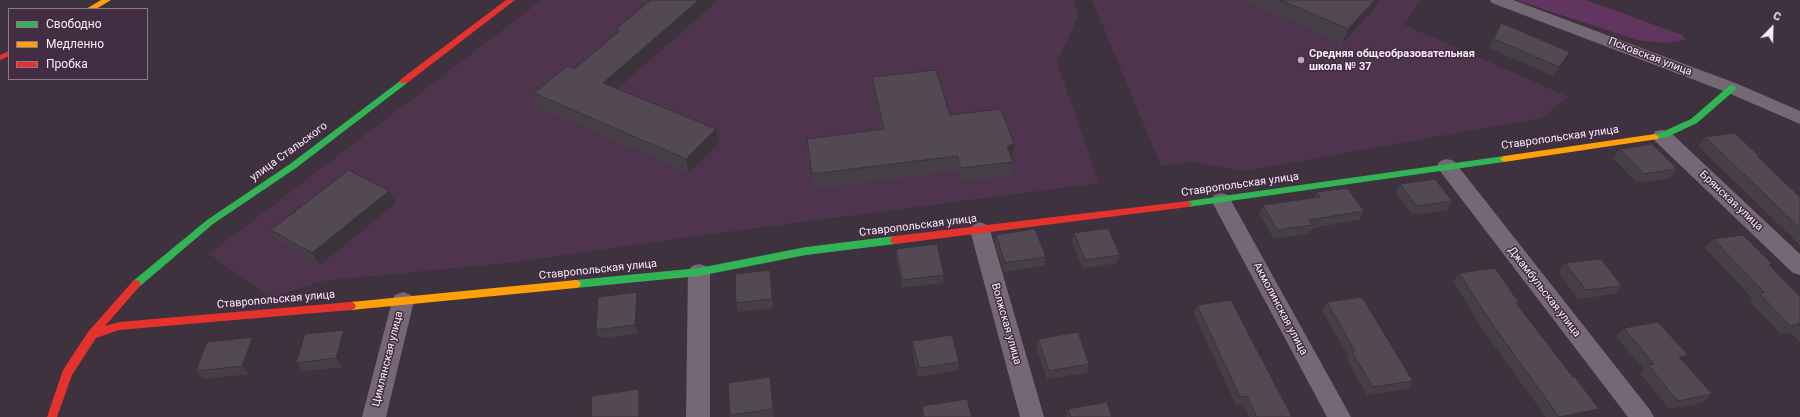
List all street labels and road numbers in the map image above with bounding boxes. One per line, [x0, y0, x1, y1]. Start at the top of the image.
street label: Псковская улица [1606, 35, 1694, 79]
street label: улица Стальского [248, 120, 330, 184]
street label: Ставропольская улица [1500, 123, 1620, 153]
street label: Брянская улица [1696, 168, 1766, 234]
street label: Ставропольская улица [1180, 170, 1300, 200]
street label: Ставропольская улица [858, 212, 978, 240]
street label: Джамбульская улица [1505, 244, 1583, 340]
street label: Ставропольская улица [538, 257, 658, 283]
street label: Акмолинская улица [1250, 260, 1310, 358]
street label: Волжская улица [988, 282, 1024, 366]
street label: Ставропольская улица [216, 288, 336, 312]
street label: Цимлянская улица [370, 310, 406, 408]

